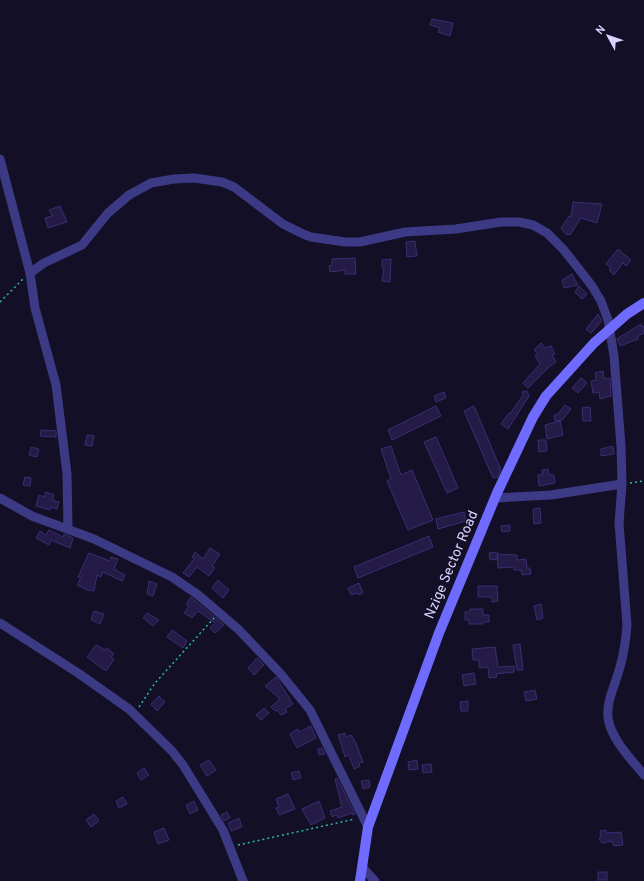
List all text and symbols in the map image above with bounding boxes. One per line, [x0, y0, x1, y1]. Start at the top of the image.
north arrow [588, 16, 628, 56]
text: N [593, 23, 609, 38]
street label: Nzige Sector Road [422, 508, 482, 622]

